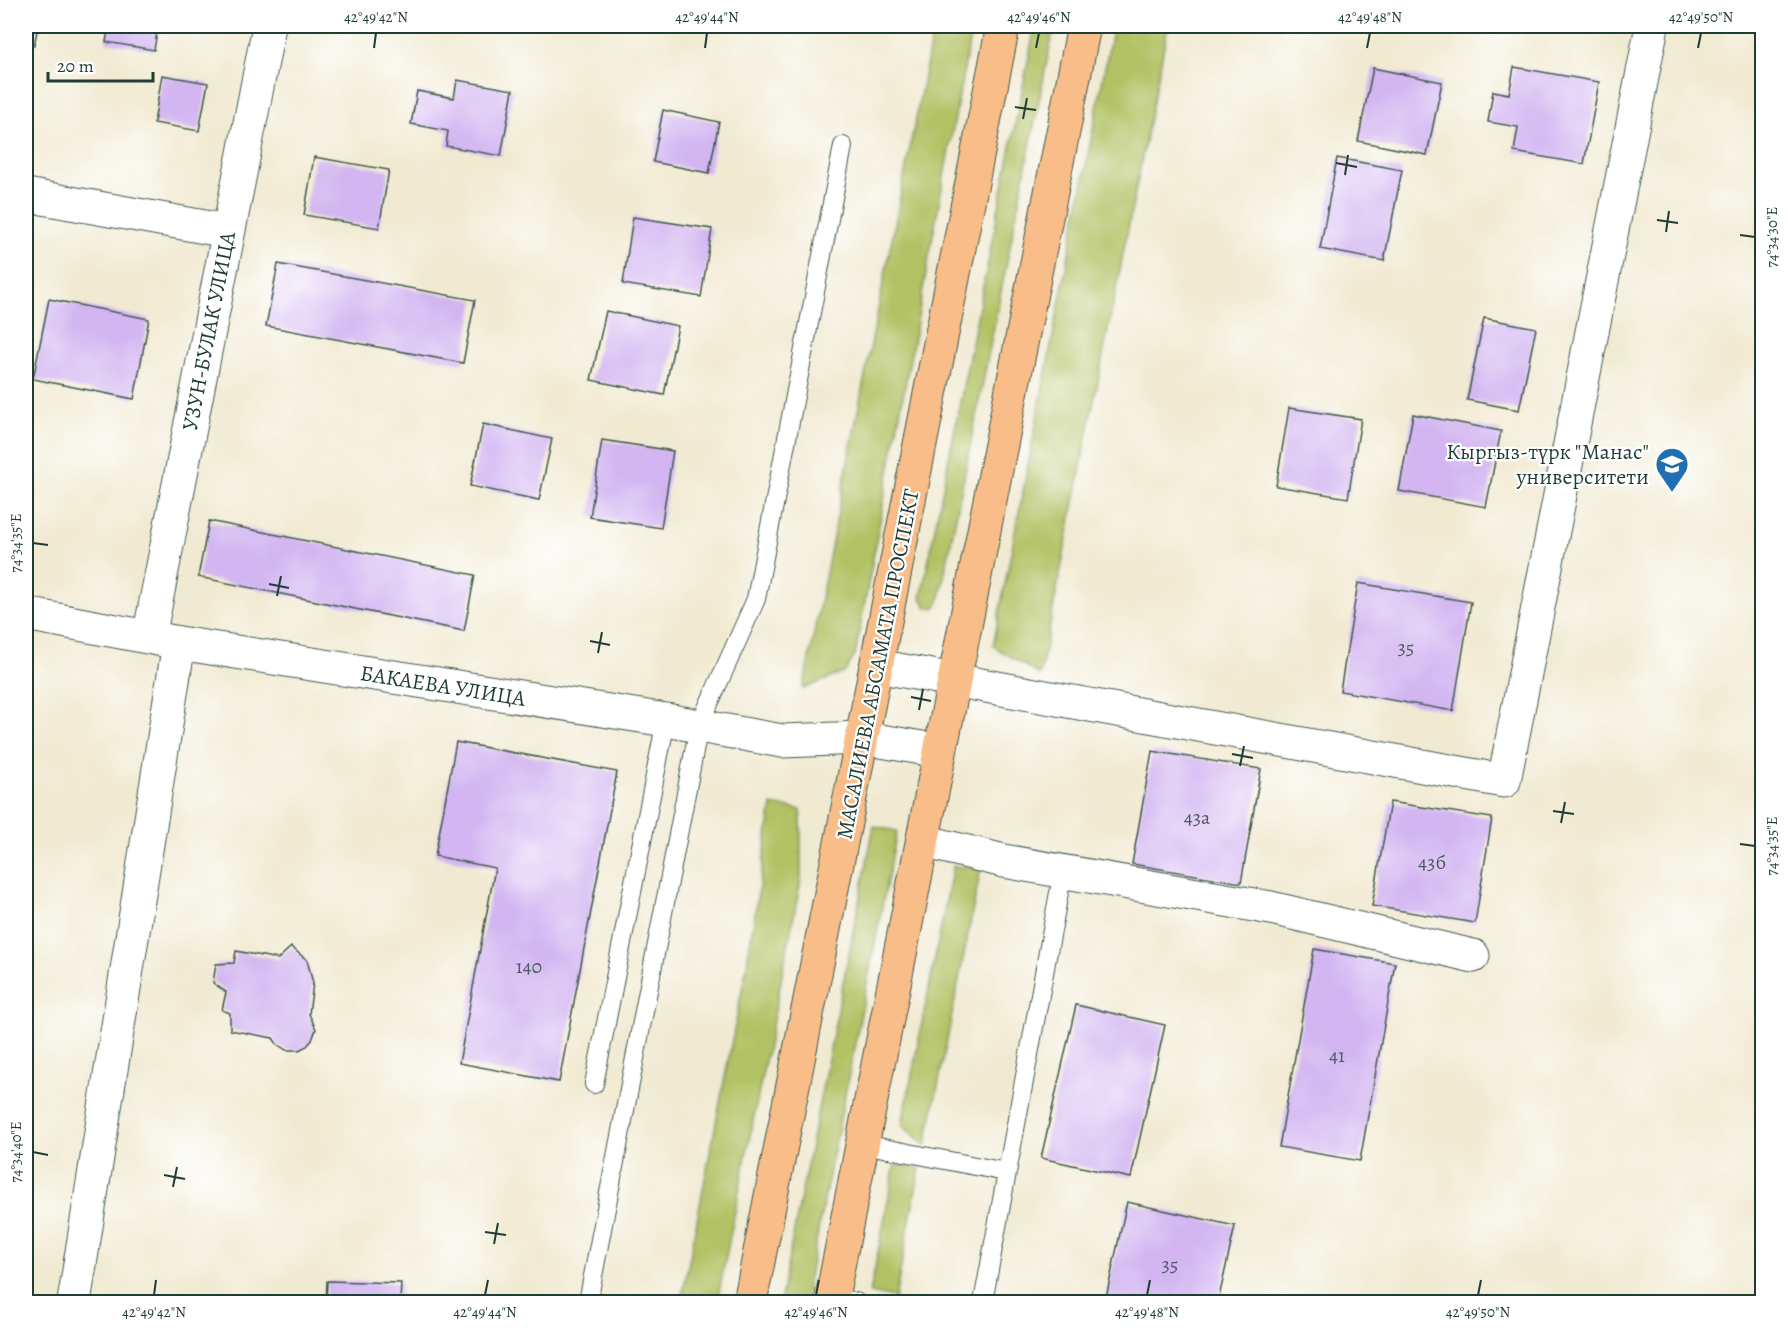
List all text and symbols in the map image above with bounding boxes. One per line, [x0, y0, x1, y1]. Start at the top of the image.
text: 42°49'42"N [344, 7, 408, 27]
text: 42°49'44"N [675, 7, 739, 27]
text: 42°49'46"N [1007, 7, 1071, 27]
text: 42°49'48"N [1338, 7, 1402, 27]
text: 42°49'50"N [1669, 7, 1733, 27]
scale bar [48, 45, 153, 83]
text: 20 m [57, 54, 94, 78]
text: 74°34'30"E [1762, 207, 1782, 267]
street label: УЗУН-БУЛАК УЛИЦА [175, 228, 243, 433]
place label: Кыргыз-түрк "Манас" университети [1446, 437, 1649, 492]
school or university icon: Кыргыз-түрк "Манас" университети [1654, 446, 1690, 493]
street label: МАСАЛИЕВА АБСАМАТА ПРОСПЕКТ [829, 487, 927, 842]
text: 74°34'35"E [6, 513, 26, 573]
house number: 35 [1398, 634, 1414, 661]
street label: БАКАЕВА УЛИЦА [358, 658, 529, 714]
house number: 43а [1184, 804, 1211, 831]
text: 74°34'35"E [1762, 816, 1782, 876]
house number: 43б [1418, 849, 1446, 876]
house number: 140 [516, 953, 542, 980]
house number: 41 [1329, 1042, 1345, 1069]
text: 74°34'40"E [6, 1121, 26, 1183]
house number: 35 [1162, 1251, 1178, 1278]
text: 42°49'42"N [122, 1302, 186, 1322]
text: 42°49'44"N [453, 1302, 517, 1322]
text: 42°49'46"N [784, 1302, 848, 1322]
text: 42°49'48"N [1115, 1302, 1179, 1322]
text: 42°49'50"N [1446, 1302, 1510, 1322]

